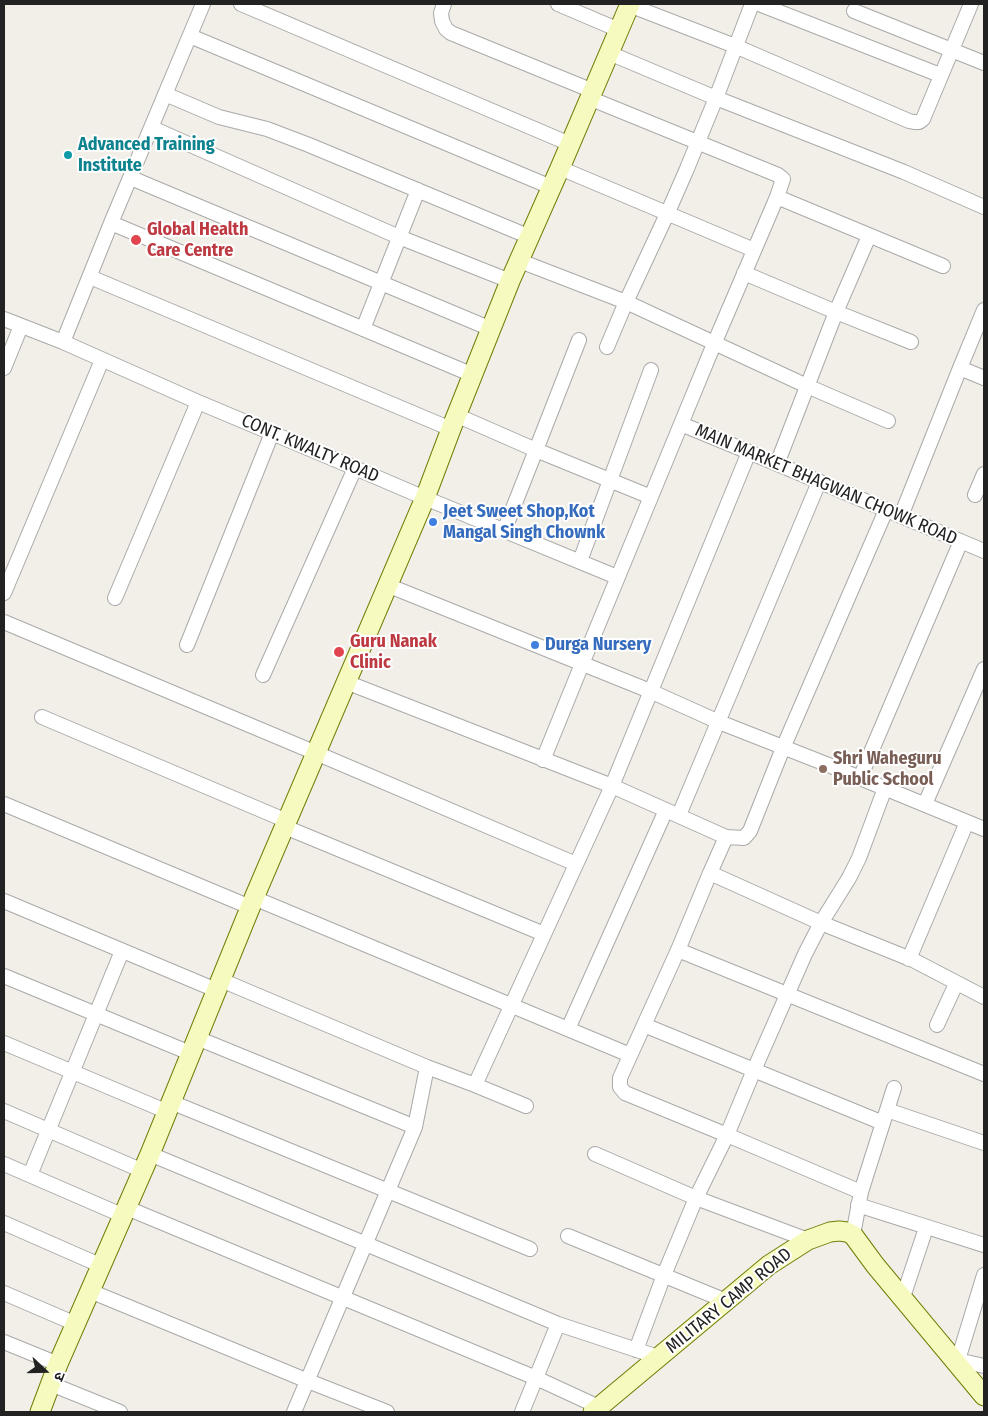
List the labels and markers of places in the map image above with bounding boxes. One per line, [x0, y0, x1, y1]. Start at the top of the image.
place label: Advanced Training Institute [78, 134, 215, 176]
marker: Advanced Training Institute [62, 149, 74, 161]
place label: Global Health Care Centre [147, 219, 248, 262]
marker: Global Health Care Centre [129, 233, 143, 247]
place label: Jeet Sweet Shop,Kot Mangal Singh Chownk [443, 501, 605, 544]
marker: Jeet Sweet Shop,Kot Mangal Singh Chownk [427, 516, 439, 528]
place label: Guru Nanak Clinic [350, 631, 437, 674]
place label: Durga Nursery [545, 634, 651, 656]
marker: Durga Nursery [529, 639, 541, 651]
marker: Guru Nanak Clinic [332, 645, 346, 659]
place label: Shri Waheguru Public School [833, 748, 942, 791]
marker: Shri Waheguru Public School [817, 763, 829, 775]

